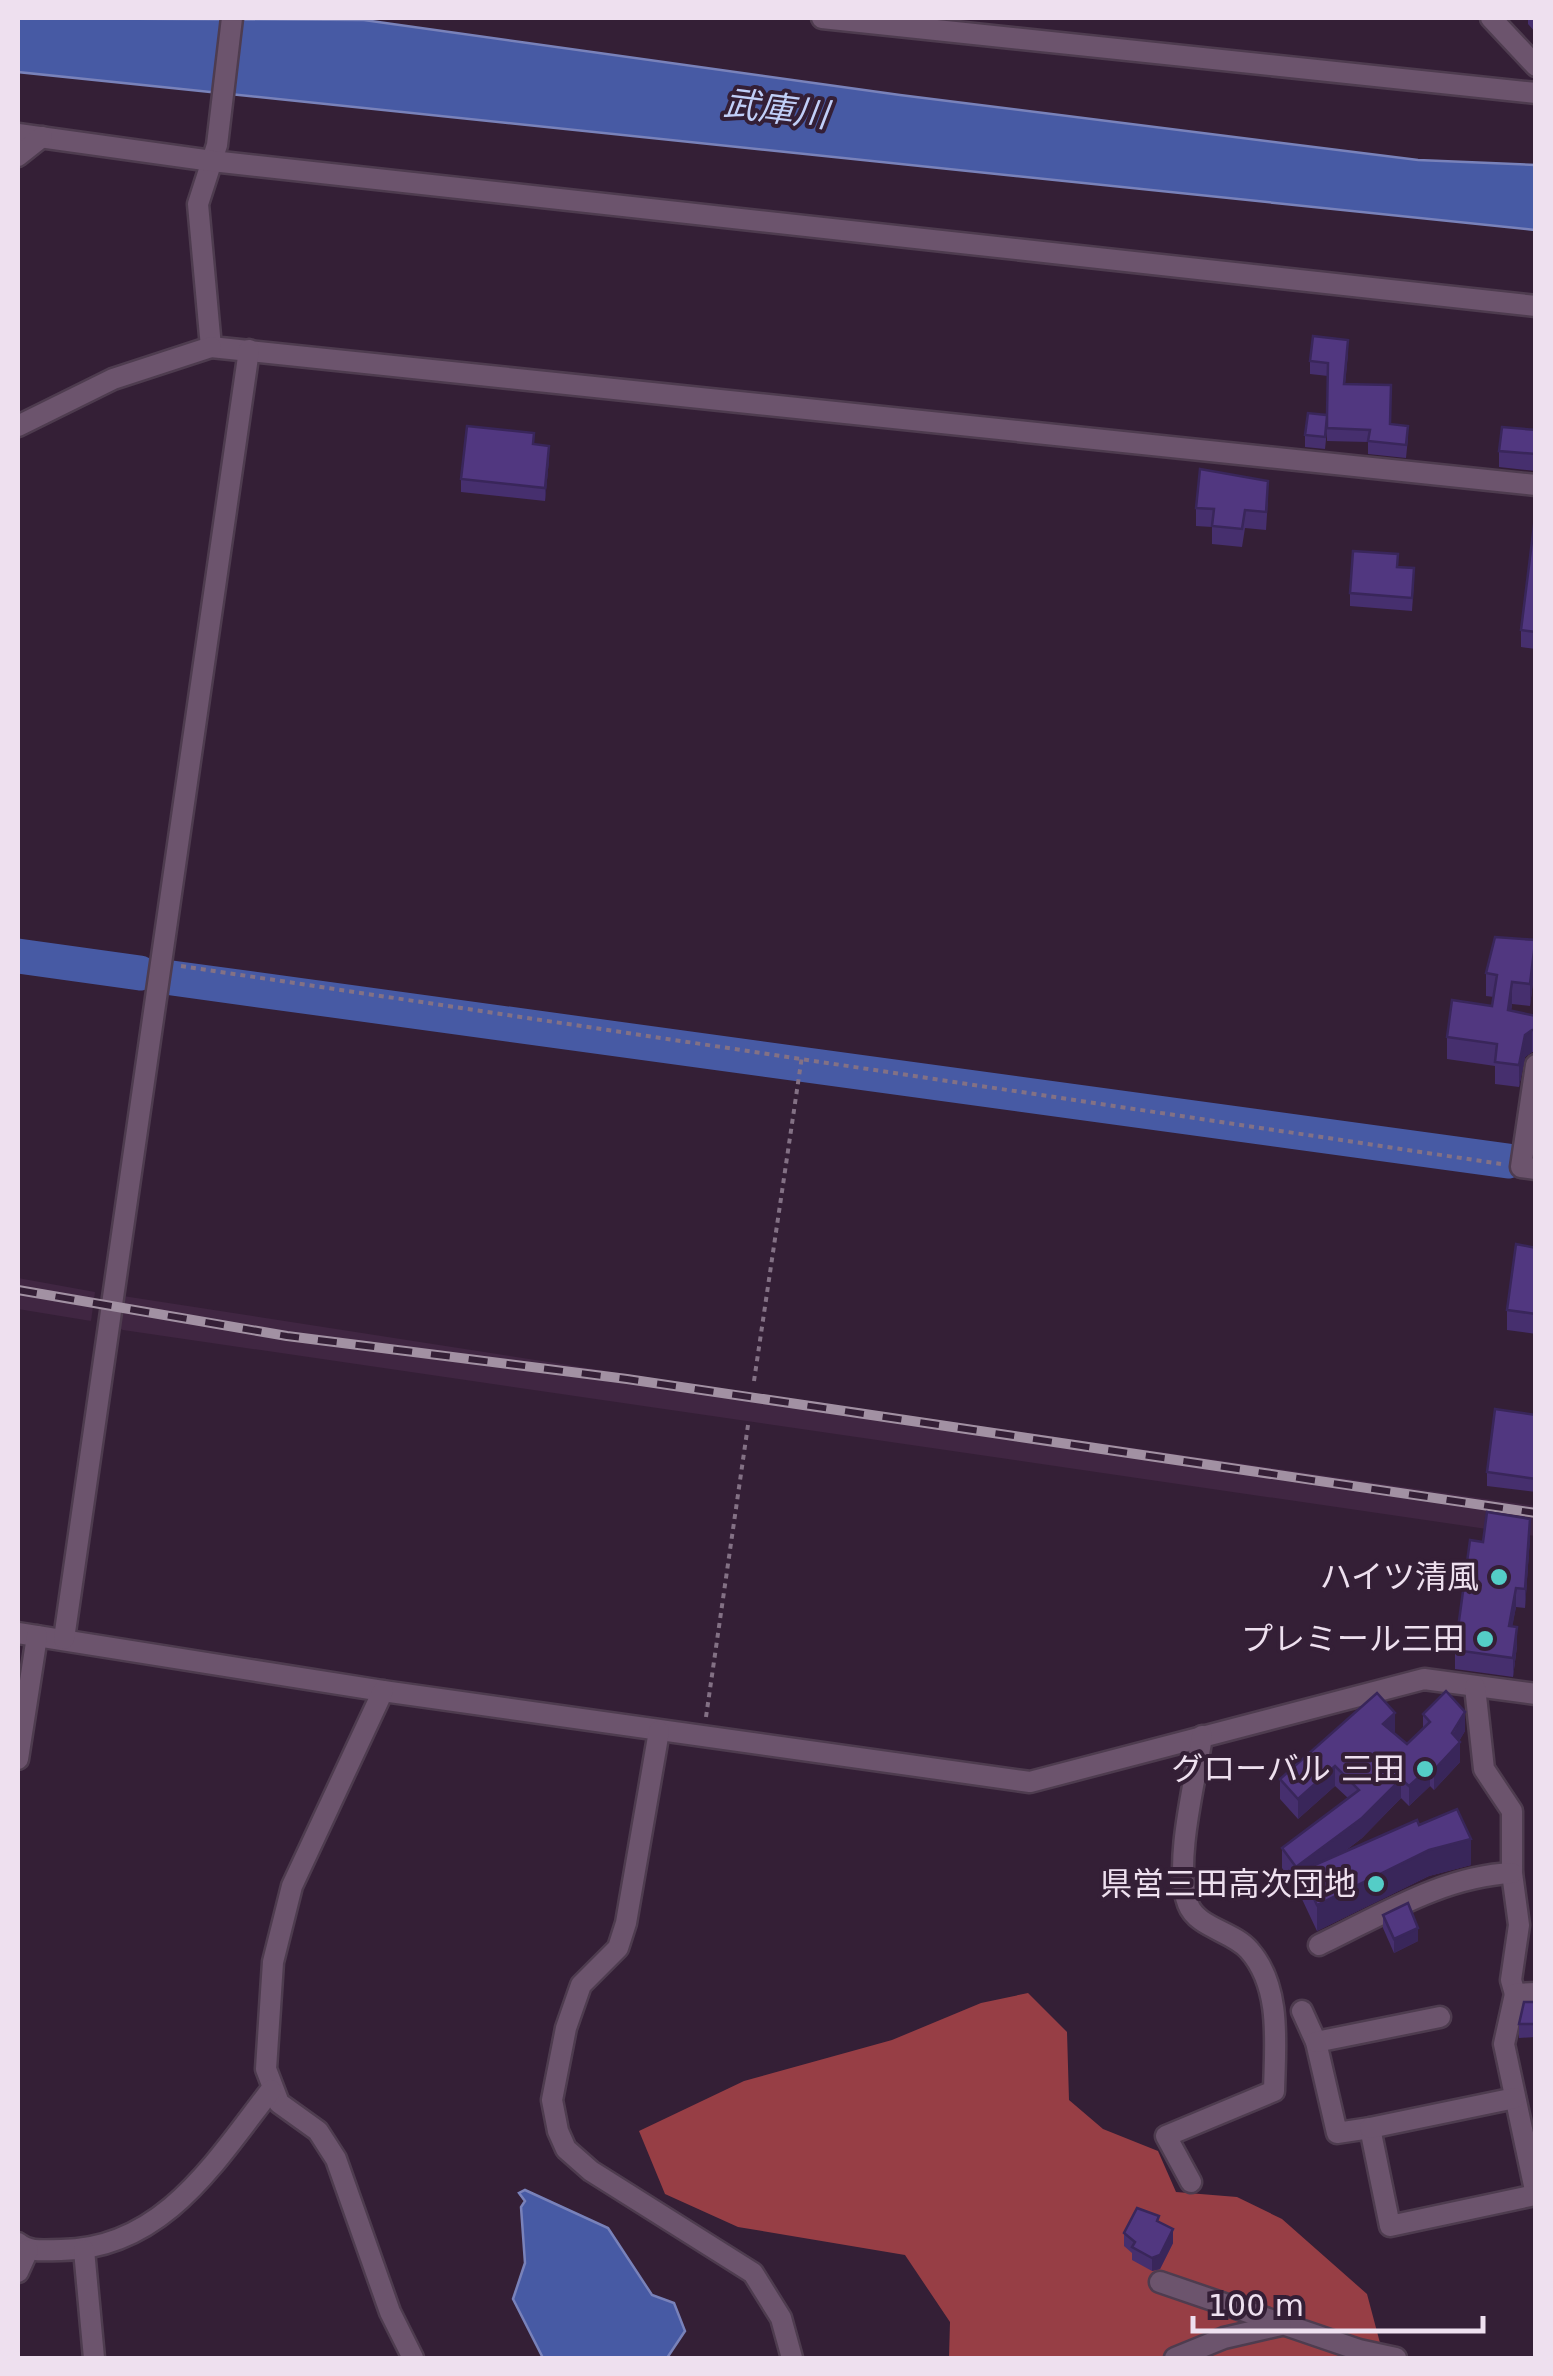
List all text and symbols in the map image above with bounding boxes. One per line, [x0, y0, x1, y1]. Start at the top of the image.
water label: 武庫川 [721, 83, 835, 136]
place label: ハイツ清風 [1320, 1558, 1479, 1596]
marker: ハイツ清風 [1488, 1566, 1510, 1588]
place label: プレミール三田 [1241, 1620, 1465, 1658]
marker: プレミール三田 [1474, 1628, 1496, 1650]
place label: グローバル 三田 [1171, 1750, 1405, 1788]
marker: グローバル 三田 [1414, 1758, 1436, 1780]
place label: 県営三田高次団地 [1100, 1865, 1356, 1903]
marker: 県営三田高次団地 [1365, 1873, 1387, 1895]
scale bar [1193, 2271, 1483, 2333]
text: 100 m [1208, 2288, 1304, 2323]

